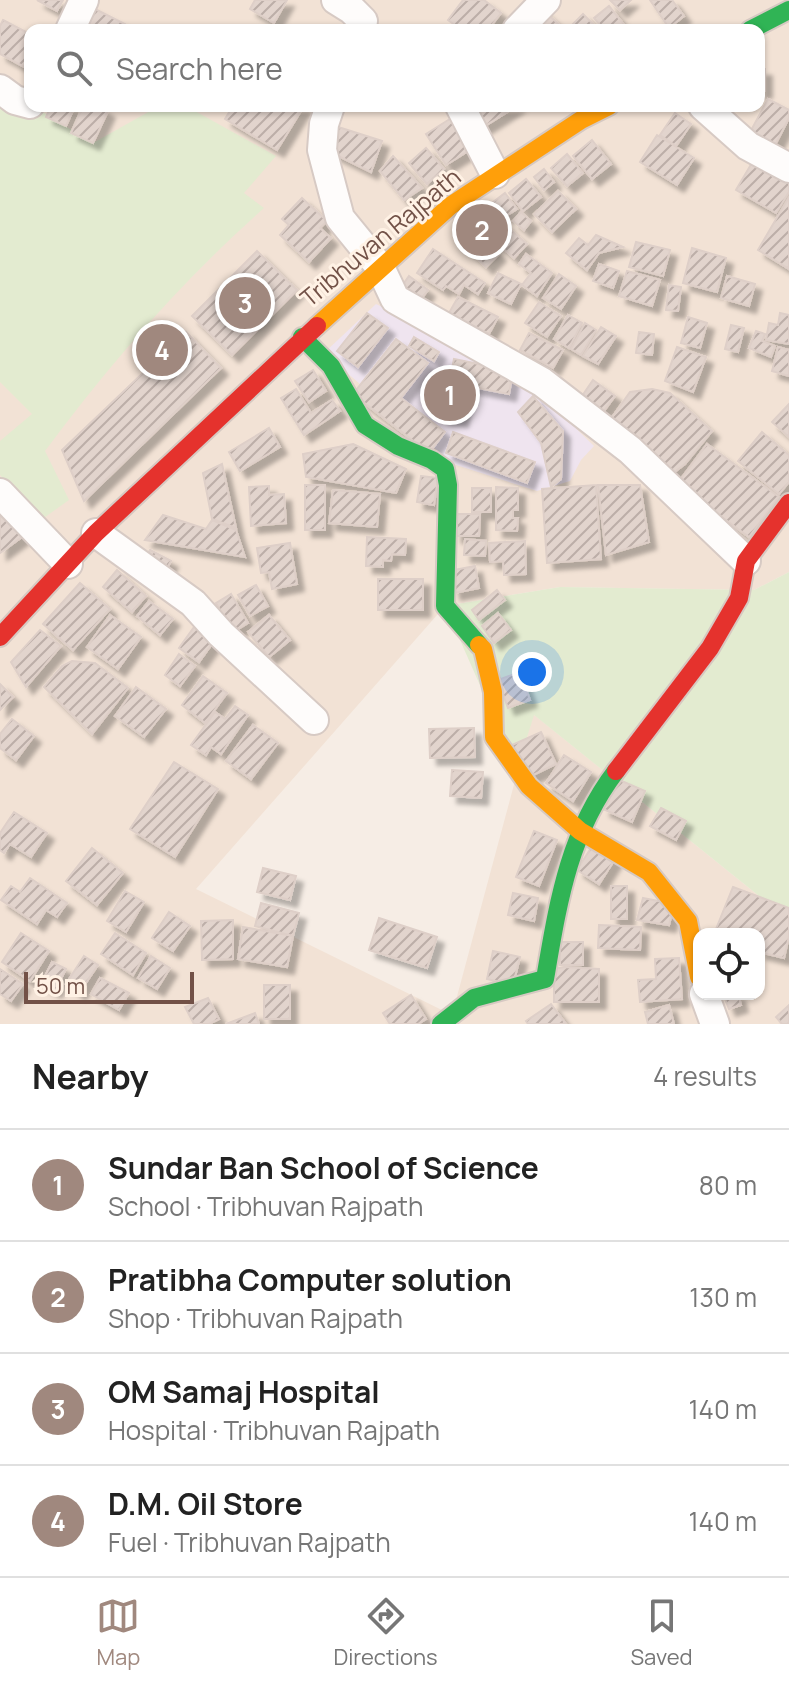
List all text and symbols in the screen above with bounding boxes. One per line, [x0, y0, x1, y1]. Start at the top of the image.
search box [24, 24, 765, 112]
icon: search [52, 46, 96, 90]
text: Search here [116, 48, 283, 89]
street label: Tribhuvan Rajpath [293, 160, 467, 314]
pin: 2 [456, 200, 508, 260]
pin: 3 [219, 273, 271, 333]
pin: 4 [136, 320, 188, 380]
pin: 1 [424, 365, 476, 425]
your location [512, 652, 552, 692]
map controls [693, 928, 765, 1000]
button: locate [693, 928, 765, 1000]
scale bar [24, 968, 194, 1004]
text: 50 m [36, 971, 85, 1001]
text: Nearby [32, 1053, 148, 1099]
text: 4 results [653, 1058, 757, 1094]
text: Sundar Ban School of Science [108, 1147, 539, 1188]
text: 1 [52, 1167, 64, 1203]
text: 80 m [699, 1167, 757, 1203]
text: School · Tribhuvan Rajpath [108, 1188, 423, 1224]
text: Pratibha Computer solution [108, 1259, 512, 1300]
text: 2 [50, 1279, 66, 1315]
text: 130 m [689, 1279, 757, 1315]
text: Shop · Tribhuvan Rajpath [108, 1300, 403, 1336]
text: OM Samaj Hospital [108, 1371, 380, 1412]
text: 3 [50, 1391, 66, 1427]
text: 140 m [688, 1391, 757, 1427]
text: Hospital · Tribhuvan Rajpath [108, 1412, 440, 1448]
text: D.M. Oil Store [108, 1483, 303, 1524]
text: 4 [50, 1503, 66, 1539]
text: 140 m [688, 1503, 757, 1539]
text: Fuel · Tribhuvan Rajpath [108, 1524, 391, 1560]
tab: Map [96, 1594, 140, 1672]
tab: Directions [333, 1594, 438, 1672]
tab: Saved [631, 1594, 693, 1672]

